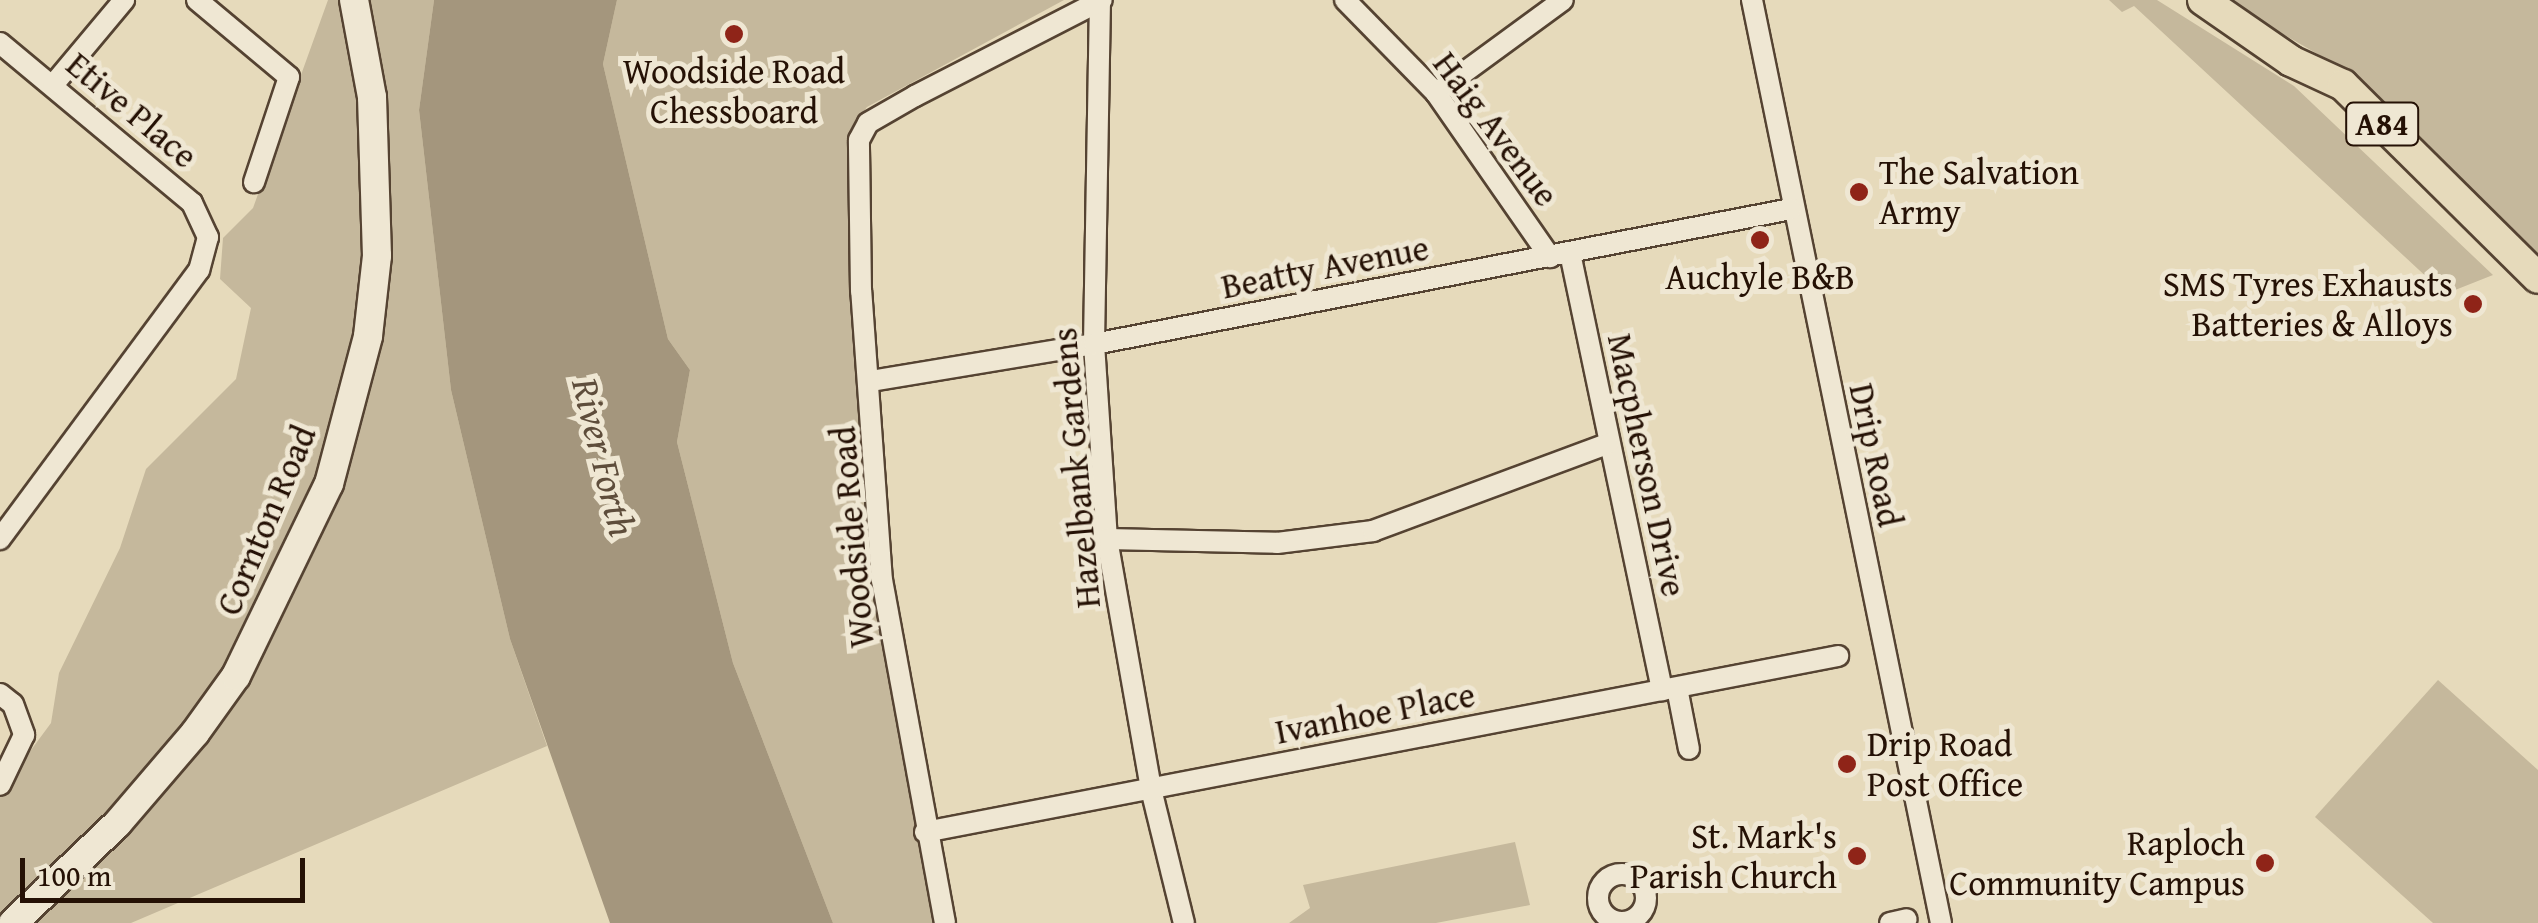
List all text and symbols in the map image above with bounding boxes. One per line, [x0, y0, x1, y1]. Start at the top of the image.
marker: Woodside Road Chessboard [723, 23, 745, 45]
street label: Etive Place [58, 43, 206, 177]
street label: Haig Avenue [1424, 44, 1568, 214]
place label: Woodside Road Chessboard [623, 50, 845, 132]
road number: A84 [2344, 97, 2420, 151]
place label: The Salvation Army [1879, 151, 2079, 233]
marker: The Salvation Army [1848, 181, 1870, 203]
street label: Beatty Avenue [1218, 226, 1432, 308]
marker: Auchyle B&B [1749, 229, 1771, 251]
place label: Auchyle B&B [1665, 256, 1855, 298]
place label: SMS Tyres Exhausts Batteries & Alloys [2163, 263, 2453, 345]
marker: SMS Tyres Exhausts Batteries & Alloys [2462, 293, 2484, 315]
street label: Hazelbank Gardens [1043, 326, 1109, 610]
street label: Macpherson Drive [1599, 330, 1695, 600]
water label: River Forth [562, 373, 646, 541]
street label: Drip Road [1840, 380, 1912, 530]
street label: Cornton Road [207, 419, 325, 621]
street label: Woodside Road [821, 424, 883, 650]
street label: Ivanhoe Place [1272, 673, 1478, 753]
place label: Drip Road Post Office [1867, 723, 2023, 805]
marker: Drip Road Post Office [1836, 753, 1858, 775]
place label: St. Mark's Parish Church [1630, 815, 1837, 897]
place label: Raploch Community Campus [1949, 822, 2245, 904]
scale bar [25, 838, 310, 900]
marker: St. Mark's Parish Church [1846, 845, 1868, 867]
marker: Raploch Community Campus [2254, 852, 2276, 874]
text: 100 m [37, 853, 111, 897]

